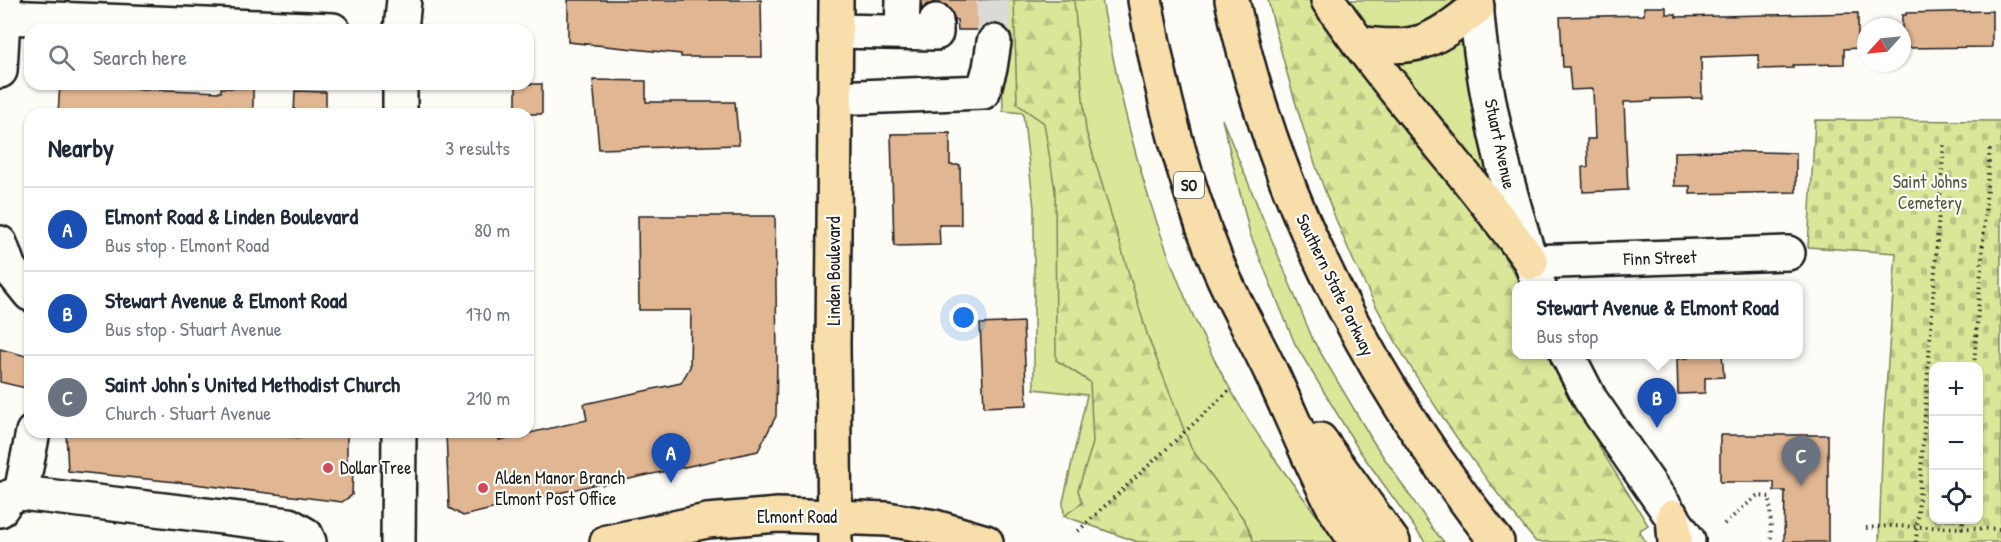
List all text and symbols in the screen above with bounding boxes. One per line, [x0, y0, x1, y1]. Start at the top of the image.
north arrow [1857, 18, 1911, 72]
search box [24, 24, 534, 90]
icon: search [45, 41, 78, 74]
text: Search here [93, 42, 187, 72]
street label: Stuart Avenue [1479, 96, 1522, 191]
text: Nearby [48, 130, 114, 165]
text: 3 results [445, 134, 510, 161]
park label: Saint Johns Cemetery [1893, 169, 1967, 215]
road number: SO [1174, 172, 1204, 198]
text: Elmont Road & Linden Boulevard [105, 201, 358, 231]
street label: Southern State Parkway [1290, 210, 1381, 360]
text: A [63, 216, 72, 243]
text: 80 m [474, 216, 510, 243]
street label: Linden Boulevard [821, 216, 846, 326]
text: Bus stop · Elmont Road [105, 231, 269, 258]
street label: Finn Street [1622, 244, 1698, 271]
popup [1512, 281, 1803, 359]
text: Stewart Avenue & Elmont Road [105, 285, 347, 315]
text: Stewart Avenue & Elmont Road [1537, 292, 1778, 322]
text: B [62, 300, 73, 327]
text: 170 m [466, 300, 510, 327]
your location [949, 303, 978, 332]
text: Bus stop · Stuart Avenue [105, 315, 282, 342]
text: Bus stop [1537, 322, 1598, 349]
map controls [1929, 362, 1983, 524]
button: + [1929, 362, 1983, 416]
text: Saint John's United Methodist Church [105, 369, 400, 399]
pin: B [1638, 378, 1676, 428]
text: C [62, 384, 73, 411]
text: 210 m [466, 384, 510, 411]
text: Church · Stuart Avenue [105, 399, 271, 426]
button: − [1929, 416, 1983, 470]
pin: A [652, 434, 690, 483]
pin: C [1782, 436, 1820, 486]
place label: Dollar Tree [340, 455, 411, 480]
marker: Dollar Tree [321, 461, 335, 475]
place label: Alden Manor Branch Elmont Post Office [495, 465, 625, 511]
button: locate [1929, 470, 1983, 524]
marker: Alden Manor Branch Elmont Post Office [476, 481, 490, 495]
street label: Elmont Road [757, 504, 837, 529]

